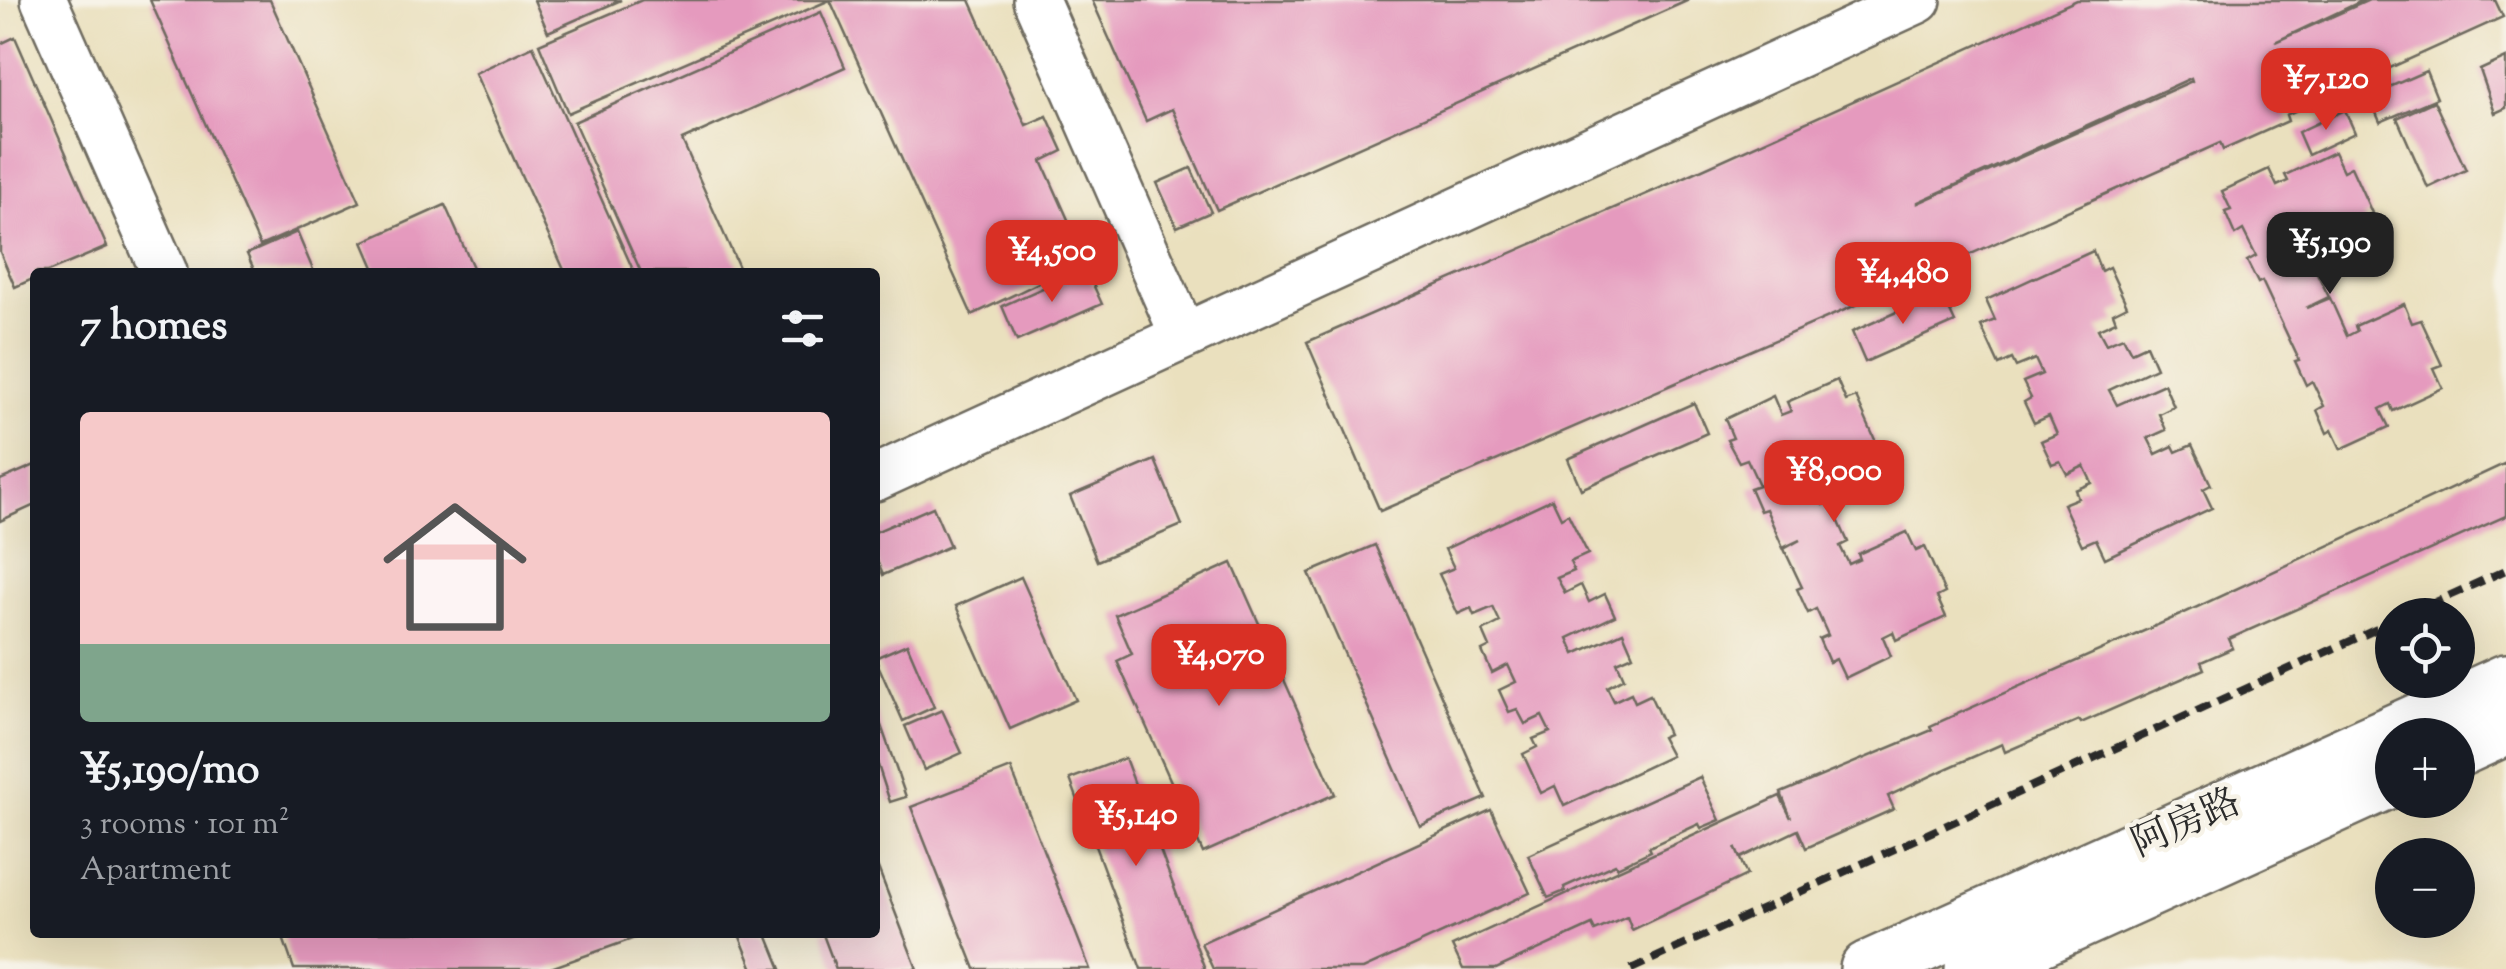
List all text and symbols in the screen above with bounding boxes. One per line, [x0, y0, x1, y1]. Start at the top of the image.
pin: ¥7,120 [2245, 48, 2407, 133]
text: ¥7,120 [2283, 57, 2369, 103]
pin: ¥5,190 [2249, 212, 2411, 297]
pin: ¥4,500 [971, 220, 1133, 305]
text: ¥5,190 [2289, 221, 2371, 267]
text: ¥4,500 [1008, 229, 1096, 275]
pin: ¥4,480 [1822, 242, 1984, 327]
text: ¥4,480 [1857, 251, 1949, 297]
text: 7 homes [80, 298, 228, 358]
icon: filters [775, 301, 830, 356]
pin: ¥8,000 [1753, 440, 1915, 525]
text: ¥8,000 [1786, 449, 1882, 495]
icon: home [365, 477, 545, 657]
map controls [2375, 598, 2475, 938]
button: locate [2375, 598, 2475, 698]
pin: ¥4,070 [1138, 624, 1300, 709]
text: ¥4,070 [1173, 633, 1265, 679]
button: + [2375, 718, 2475, 818]
text: ¥5,190/mo [80, 742, 259, 802]
street label: 阿房路 [2124, 777, 2250, 873]
pin: ¥5,140 [1055, 784, 1217, 869]
text: ¥5,140 [1094, 793, 1178, 839]
text: 3 rooms · 101 m² [80, 802, 290, 848]
button: − [2375, 838, 2475, 938]
text: Apartment [80, 848, 231, 894]

